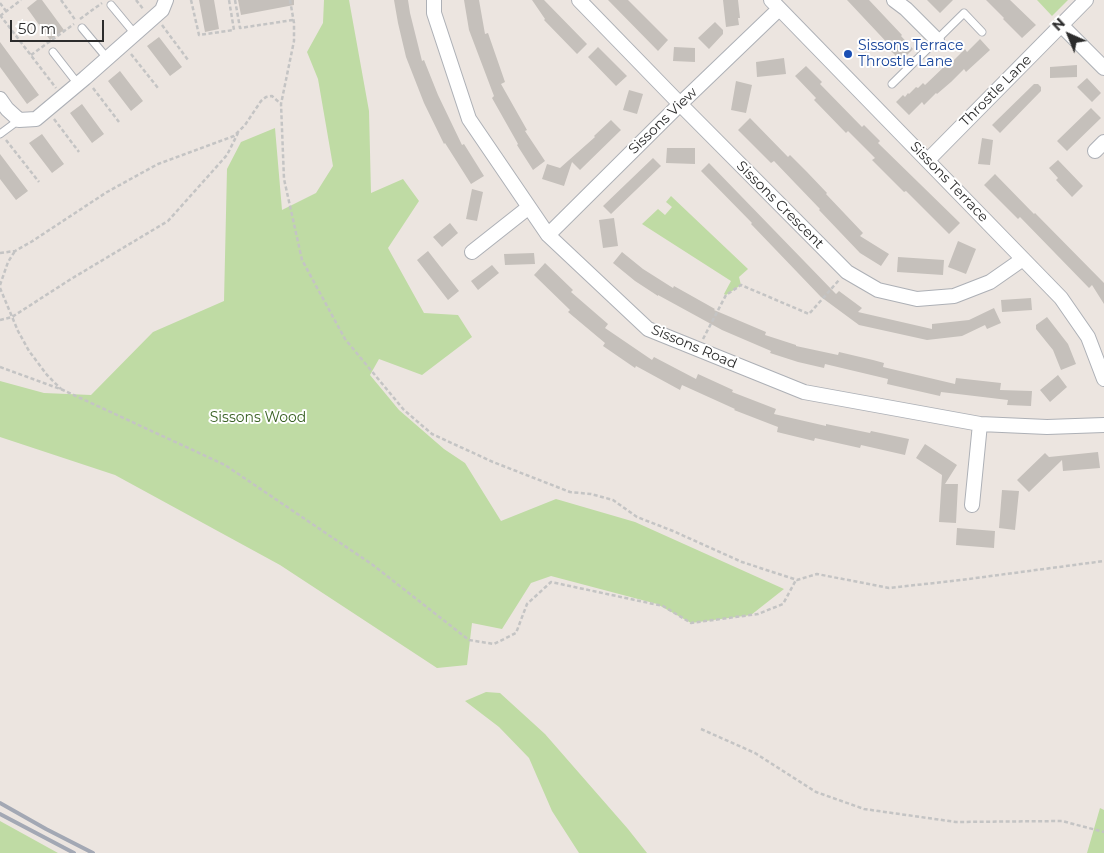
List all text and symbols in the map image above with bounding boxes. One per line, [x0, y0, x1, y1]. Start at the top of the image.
scale bar [12, 10, 106, 42]
north arrow [1044, 10, 1094, 60]
text: N [1048, 14, 1069, 35]
text: 50 m [18, 19, 56, 38]
place label: Sissons Terrace Throstle Lane [858, 38, 964, 70]
marker: Sissons Terrace Throstle Lane [842, 48, 854, 60]
street label: Throstle Lane [957, 52, 1035, 130]
street label: Sissons View [625, 84, 701, 158]
street label: Sissons Terrace [906, 138, 992, 226]
street label: Sissons Crescent [733, 158, 827, 252]
street label: Sissons Road [649, 321, 739, 373]
park label: Sissons Wood [210, 410, 306, 426]

